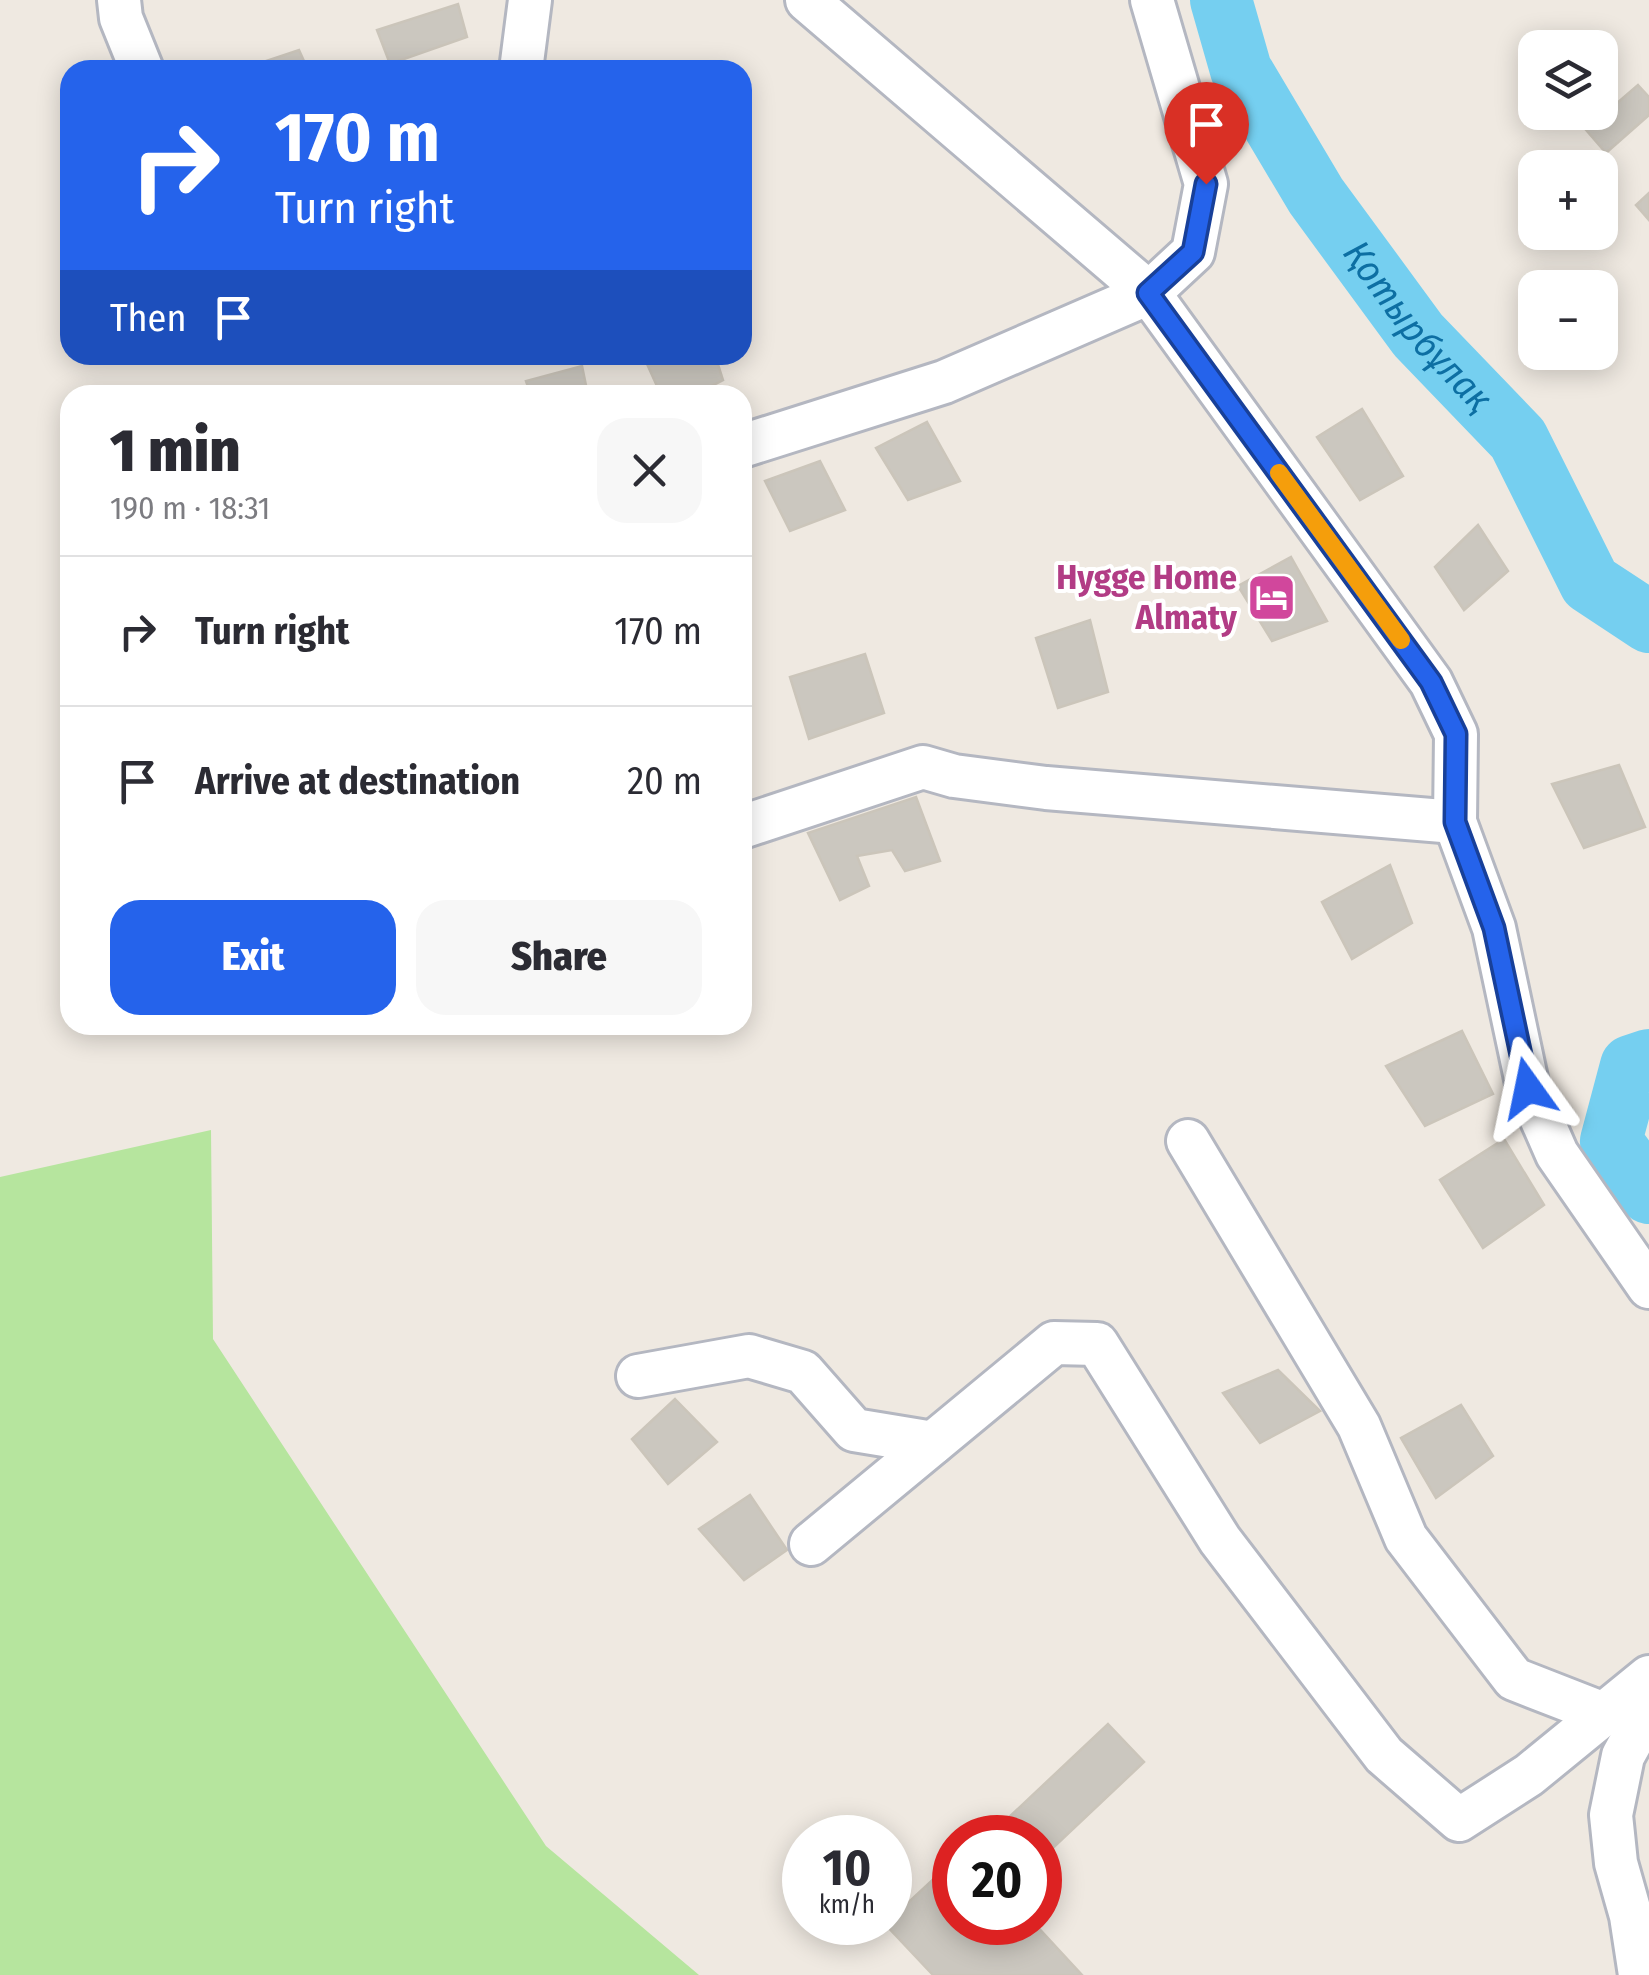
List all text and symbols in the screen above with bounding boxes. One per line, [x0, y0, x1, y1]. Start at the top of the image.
map controls [1518, 30, 1618, 370]
button: layers [1518, 30, 1618, 130]
pin [1164, 82, 1249, 185]
text: 170 m [275, 96, 440, 180]
icon: arrive [1179, 97, 1234, 152]
icon: right [110, 100, 240, 230]
button: + [1518, 150, 1618, 250]
text: Turn right [275, 181, 454, 235]
water label: Қотырбұлақ [1334, 232, 1502, 421]
button: − [1518, 270, 1618, 370]
icon: arrive [206, 290, 261, 345]
text: Then [110, 295, 186, 341]
text: 1 min [110, 415, 241, 487]
button: close [597, 418, 702, 523]
text: 190 m · 18:31 [110, 489, 270, 527]
place label: Hygge Home Almaty [1056, 556, 1237, 638]
hotel icon: Hygge Home Almaty [1246, 571, 1298, 623]
icon: right [110, 604, 165, 659]
text: Turn right [195, 608, 349, 654]
text: 170 m [614, 608, 702, 654]
icon: arrive [110, 754, 165, 809]
text: Arrive at destination [195, 758, 520, 804]
text: 20 m [627, 758, 702, 804]
button: Exit [110, 900, 396, 1015]
button: Share [416, 900, 702, 1015]
position arrow [1476, 1036, 1580, 1140]
speed limit sign: 20 [932, 1815, 1062, 1945]
text: 10 [823, 1838, 871, 1898]
text: km/h [819, 1890, 875, 1920]

